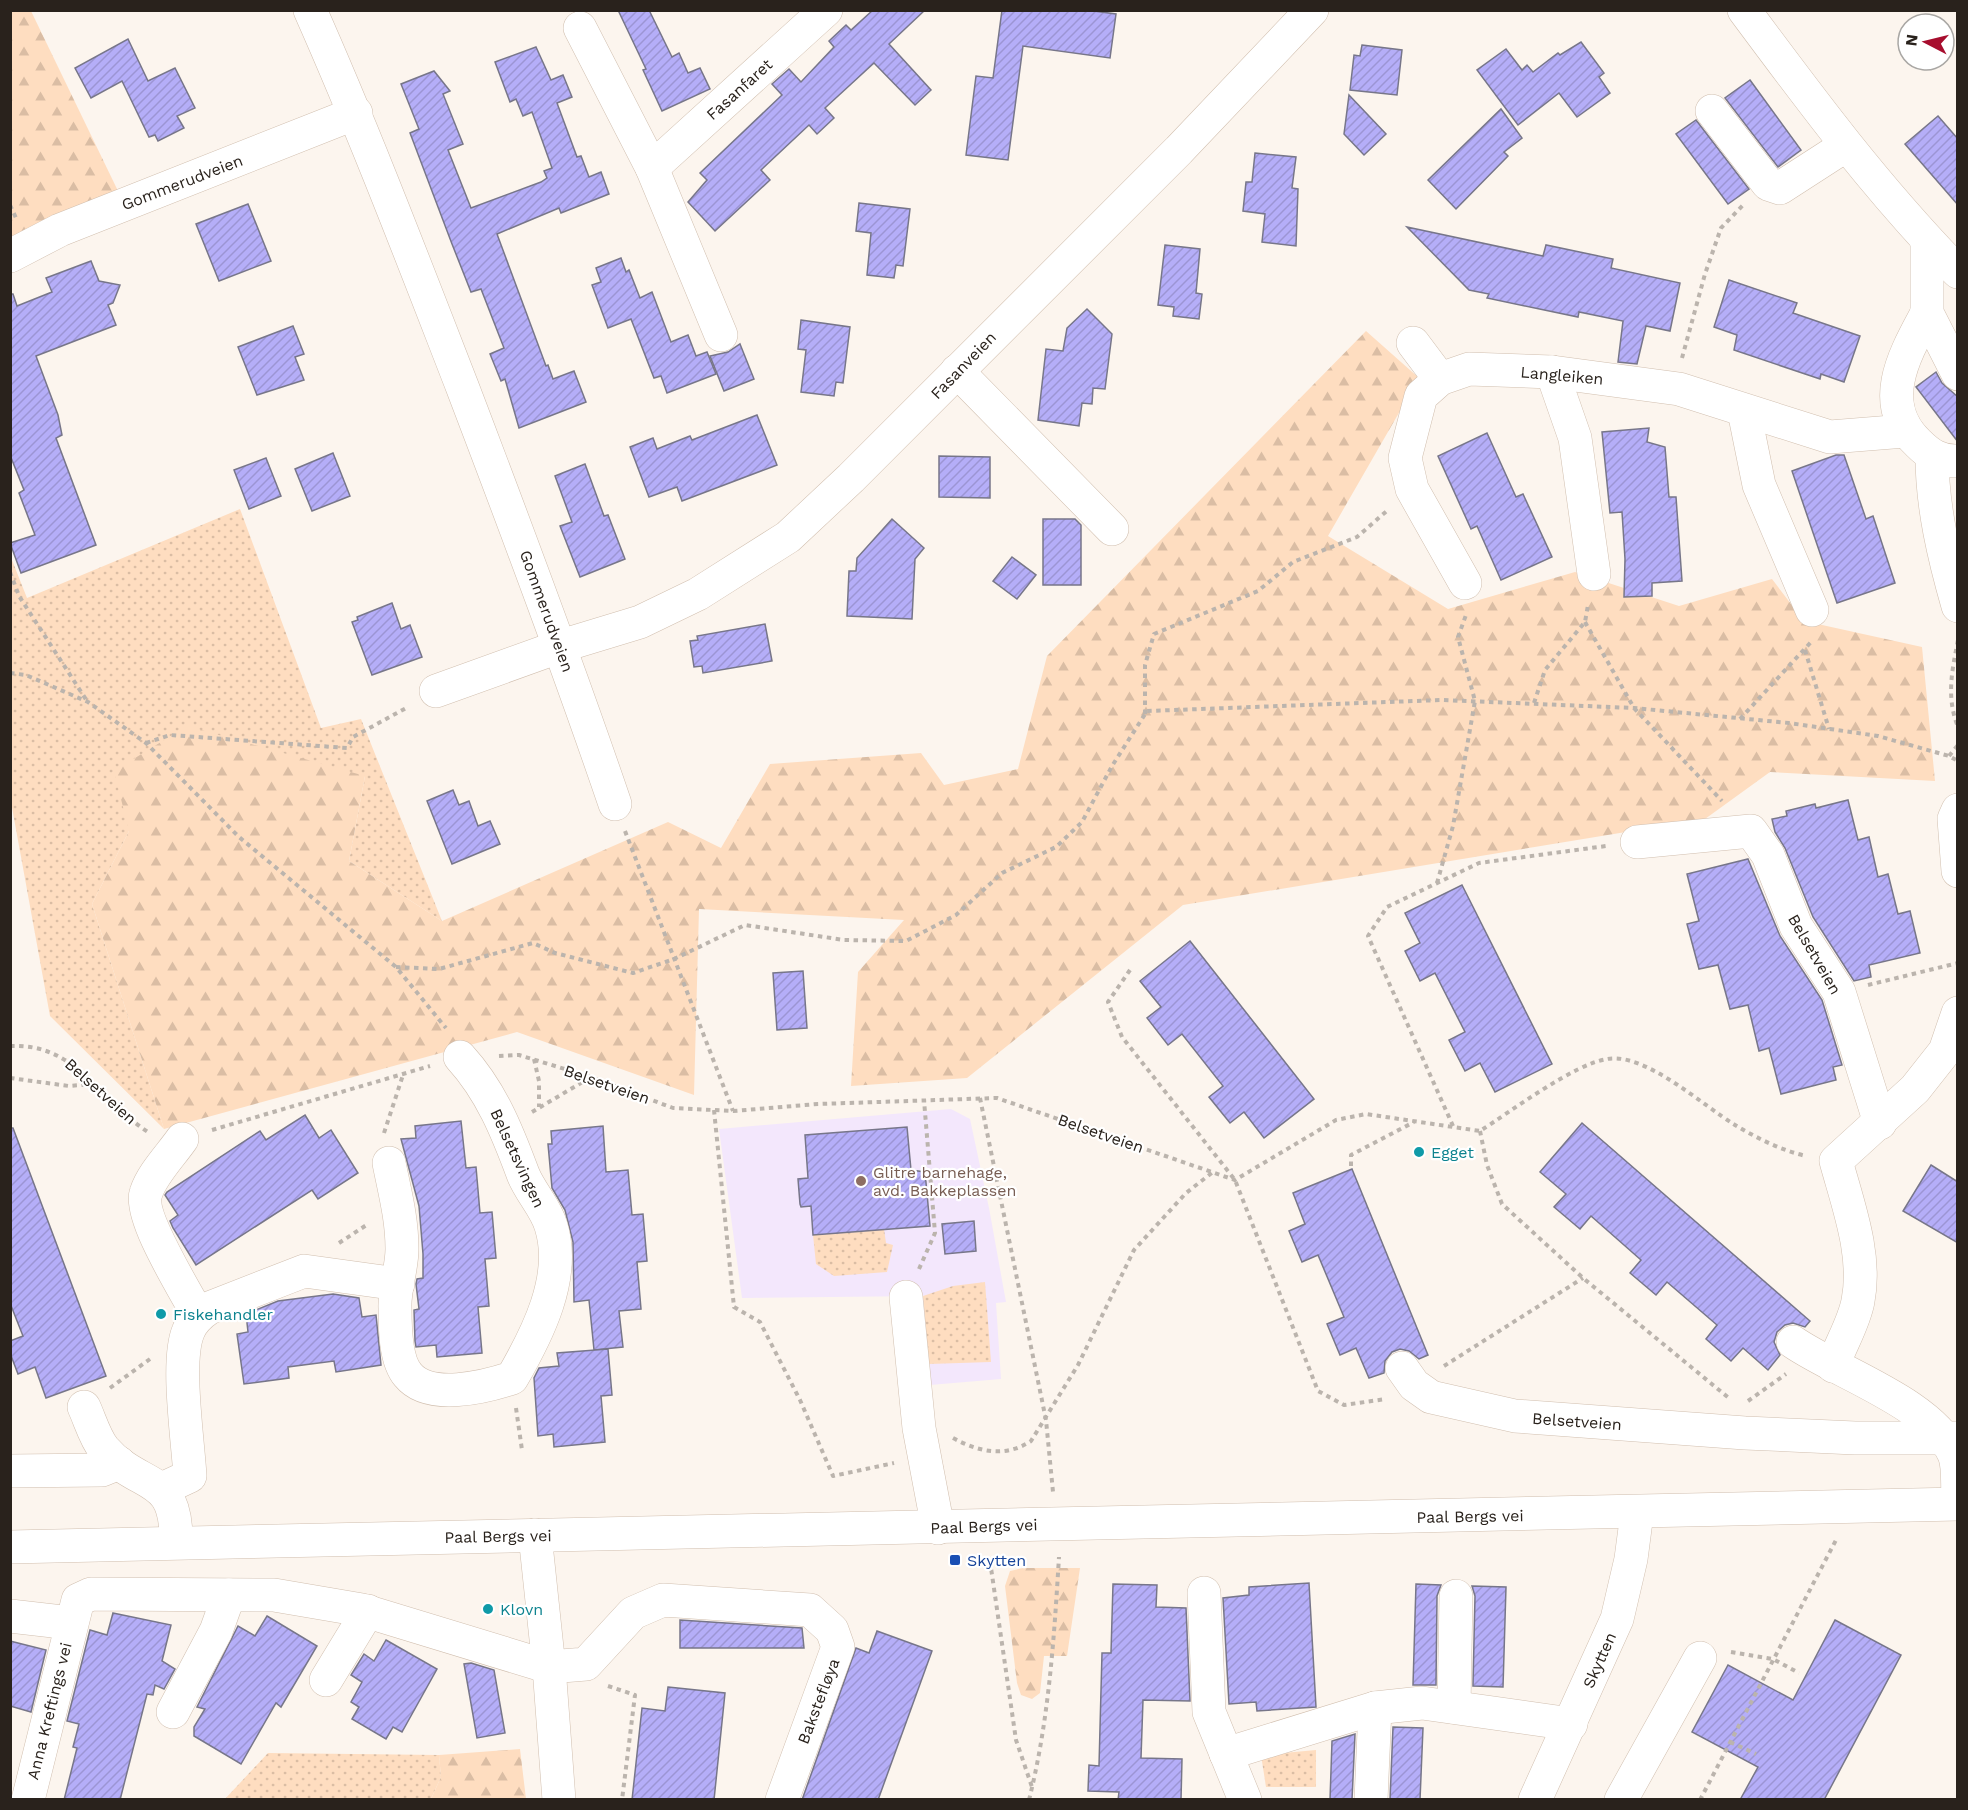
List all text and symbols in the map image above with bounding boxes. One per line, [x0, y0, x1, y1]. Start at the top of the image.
north arrow [1896, 12, 1956, 72]
text: N [1901, 33, 1922, 47]
street label: Fasanfaret [702, 55, 776, 124]
street label: Gommerudveien [119, 151, 245, 214]
street label: Fasanveien [927, 328, 1000, 403]
street label: Langleiken [1520, 362, 1604, 389]
street label: Gommerudveien [516, 548, 577, 675]
street label: Belsetveien [1784, 911, 1845, 998]
street label: Belsetveien [61, 1054, 140, 1128]
street label: Belsetveien [561, 1061, 652, 1108]
street label: Belsetsvingen [486, 1106, 549, 1211]
street label: Belsetveien [1055, 1110, 1146, 1157]
place label: Egget [1431, 1143, 1474, 1162]
marker: Egget [1412, 1145, 1426, 1159]
place label: Glitre barnehage, avd. Bakkeplassen [873, 1163, 1016, 1200]
marker: Glitre barnehage, avd. Bakkeplassen [854, 1174, 868, 1188]
place label: Fiskehandler [173, 1305, 273, 1324]
marker: Fiskehandler [154, 1307, 168, 1321]
street label: Belsetveien [1532, 1409, 1622, 1434]
street label: Paal Bergs vei [1416, 1506, 1524, 1527]
street label: Paal Bergs vei [930, 1515, 1038, 1538]
street label: Paal Bergs vei [444, 1526, 552, 1547]
place label: Skytten [967, 1551, 1026, 1570]
marker: Skytten [948, 1553, 962, 1567]
place label: Klovn [500, 1600, 543, 1619]
marker: Klovn [481, 1602, 495, 1616]
street label: Skytten [1579, 1629, 1620, 1691]
street label: Anna Kreftings vei [23, 1641, 76, 1782]
street label: Bakstefløya [793, 1656, 844, 1747]

